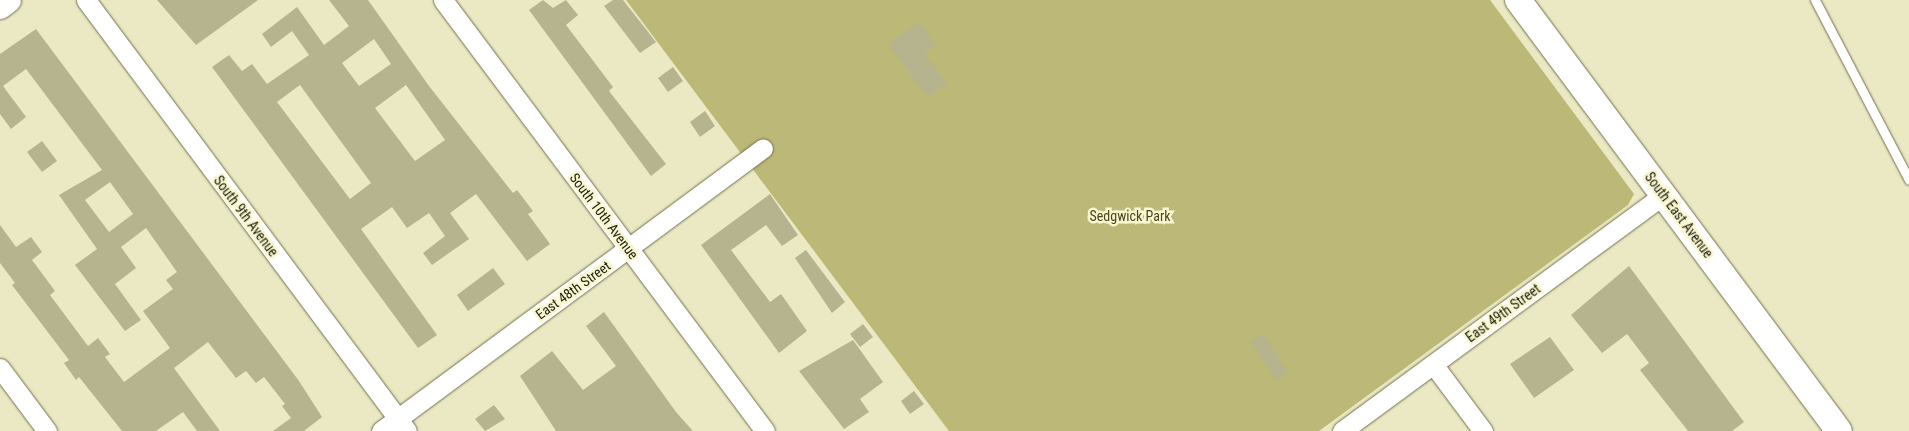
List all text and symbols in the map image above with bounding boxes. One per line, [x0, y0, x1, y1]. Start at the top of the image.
street label: South East Avenue [1641, 169, 1717, 261]
street label: South 10th Avenue [566, 170, 642, 262]
street label: South 9th Avenue [210, 172, 282, 260]
park label: Sedgwick Park [1090, 208, 1170, 224]
street label: East 48th Street [532, 257, 614, 323]
street label: East 49th Street [1462, 280, 1544, 346]

